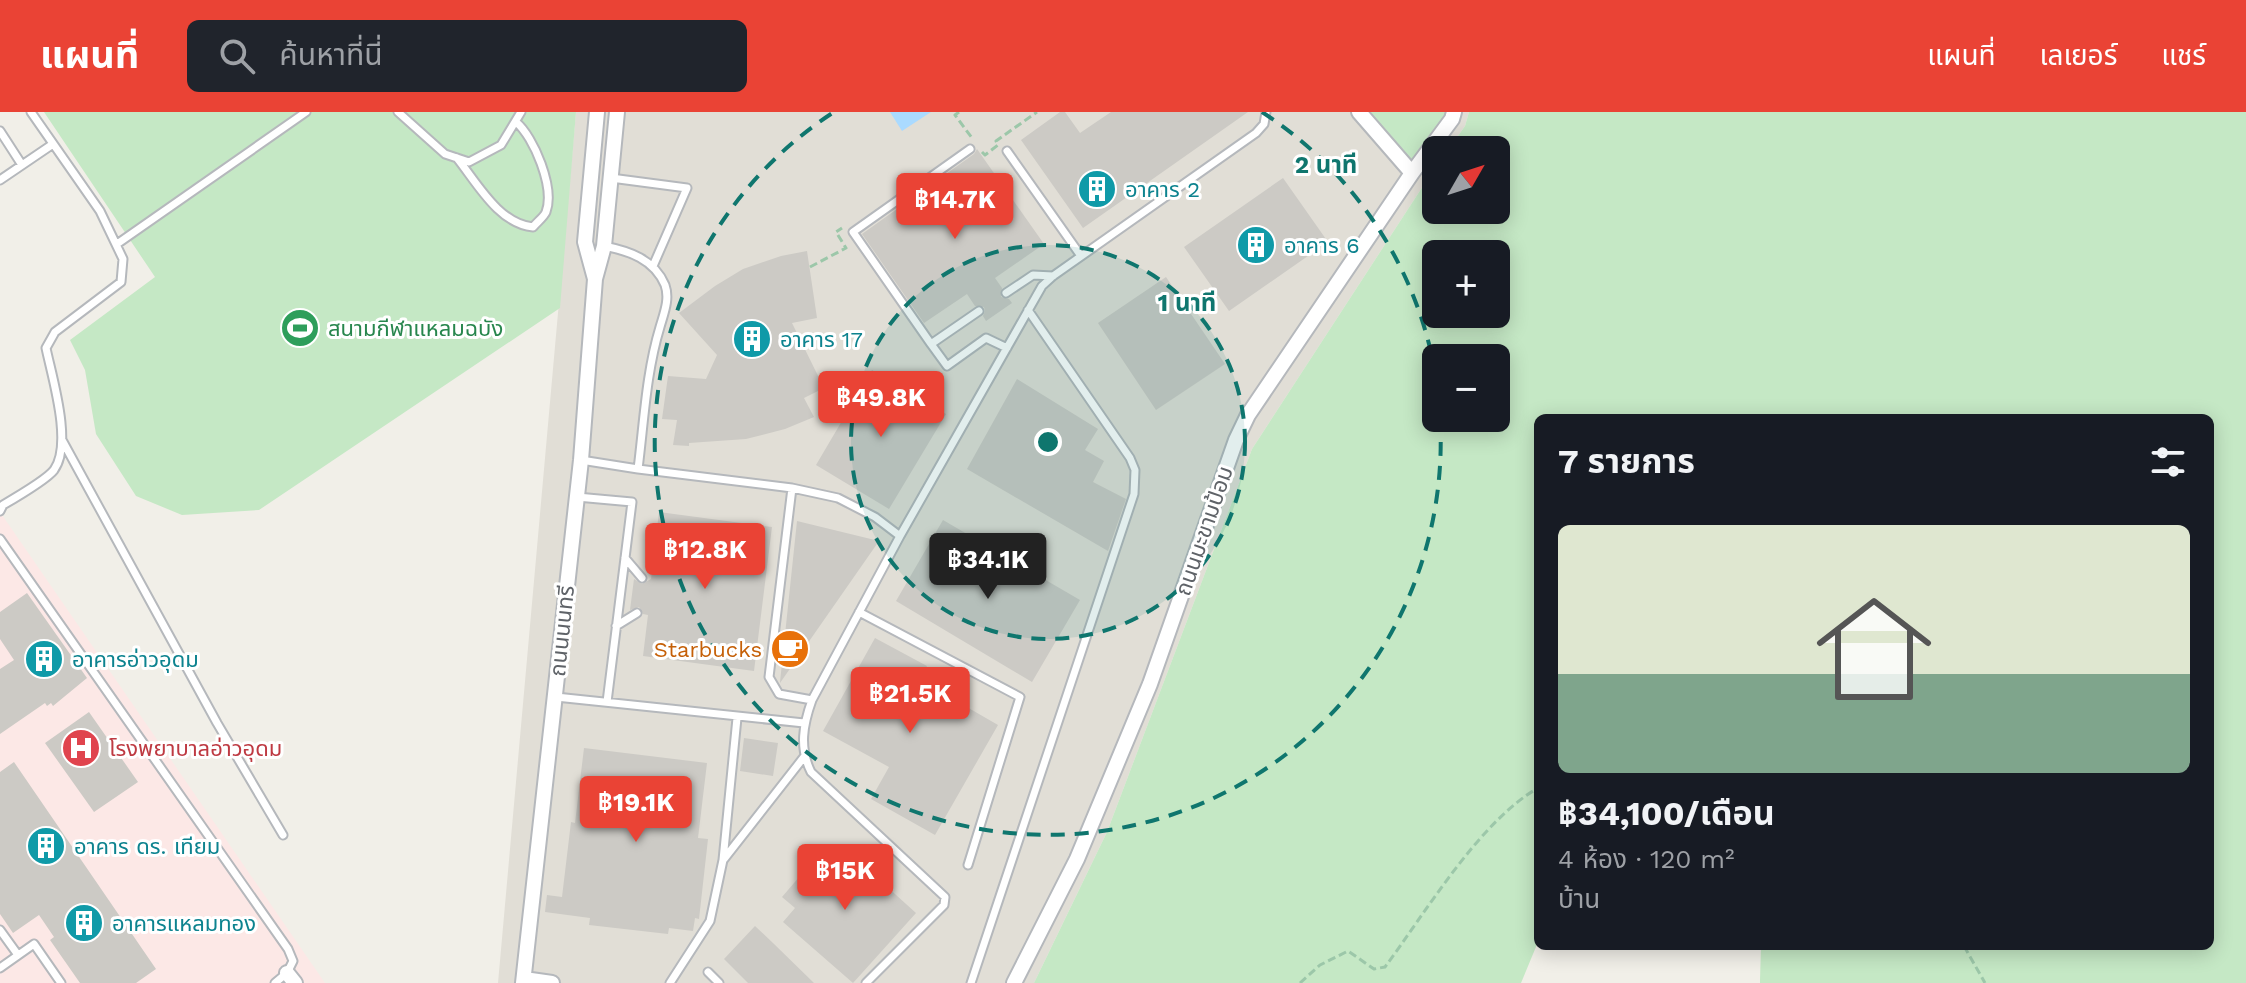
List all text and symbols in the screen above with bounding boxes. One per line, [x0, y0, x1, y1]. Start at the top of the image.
search box [187, 20, 747, 92]
text: แผนที่ [40, 33, 139, 77]
icon: search [215, 34, 259, 78]
text: ค้นหาที่นี่ [279, 37, 383, 72]
text: แผนที่ [1927, 39, 1996, 72]
text: เลเยอร์ [2040, 39, 2117, 72]
text: แชร์ [2161, 39, 2206, 72]
north arrow [1422, 136, 1510, 224]
map controls [1422, 136, 1510, 432]
text: 2 นาที [1295, 151, 1357, 179]
building icon: อาคาร 2 [1076, 168, 1118, 210]
pin: ฿14.7K [890, 173, 1020, 241]
place label: อาคาร 2 [1125, 177, 1200, 202]
text: ฿14.7K [914, 184, 996, 214]
building icon: อาคาร 6 [1235, 224, 1277, 266]
place label: อาคาร 6 [1284, 233, 1360, 258]
button: + [1422, 240, 1510, 328]
text: 1 นาที [1158, 289, 1216, 317]
sports icon: สนามกีฬาแหลมฉบัง [279, 307, 321, 349]
place label: สนามกีฬาแหลมฉบัง [328, 316, 503, 341]
building icon: อาคาร 17 [731, 318, 773, 360]
place label: อาคาร 17 [780, 327, 863, 352]
button: − [1422, 344, 1510, 432]
pin: ฿49.8K [816, 371, 946, 439]
text: ฿49.8K [836, 382, 926, 412]
centre of rings [1034, 428, 1062, 456]
icon: filters [2146, 440, 2190, 484]
text: 7 รายการ [1558, 441, 1695, 481]
street label: ถนนมะขามป้อม [1170, 463, 1238, 599]
pin: ฿12.8K [640, 523, 770, 591]
pin: ฿34.1K [923, 533, 1053, 601]
text: ฿12.8K [663, 534, 747, 564]
text: ฿34.1K [947, 544, 1029, 574]
icon: home [1802, 577, 1946, 721]
street label: ถนนนนทรี [545, 584, 579, 678]
cafe icon: Starbucks [769, 628, 811, 670]
place label: Starbucks [654, 637, 762, 662]
building icon: อาคารอ่าวอุดม [23, 638, 65, 680]
place label: อาคารอ่าวอุดม [72, 647, 199, 673]
pin: ฿21.5K [845, 667, 975, 735]
text: ฿21.5K [869, 678, 951, 708]
hospital icon: โรงพยาบาลอ่าวอุดม [60, 727, 102, 769]
place label: โรงพยาบาลอ่าวอุดม [109, 736, 282, 762]
pin: ฿19.1K [571, 776, 701, 844]
text: ฿19.1K [598, 787, 674, 817]
text: ฿34,100/เดือน [1558, 793, 1775, 833]
building icon: อาคาร ดร. เทียม [25, 825, 67, 867]
place label: อาคาร ดร. เทียม [74, 834, 220, 859]
pin: ฿15K [798, 844, 892, 912]
text: 4 ห้อง · 120 m² [1558, 844, 1735, 874]
text: ฿15K [815, 855, 875, 885]
text: บ้าน [1558, 884, 1600, 914]
building icon: อาคารแหลมทอง [63, 902, 105, 944]
place label: อาคารแหลมทอง [112, 911, 256, 936]

